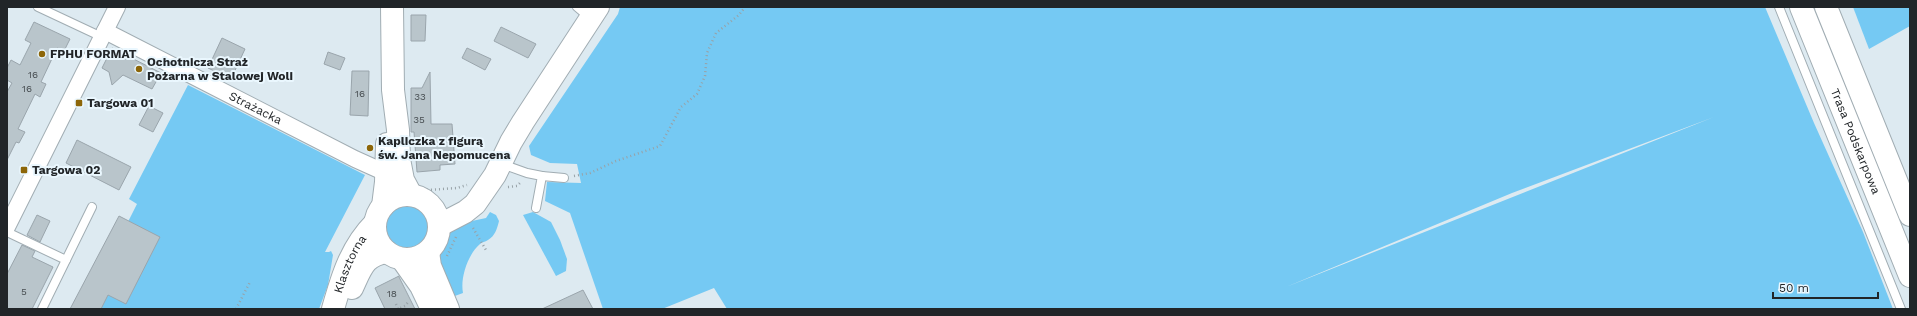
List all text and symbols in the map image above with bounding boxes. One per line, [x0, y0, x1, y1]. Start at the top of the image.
place label: FPHU FORMAT [50, 47, 137, 61]
marker: FPHU FORMAT [37, 49, 47, 59]
place label: Ochotnicza Straż Pożarna w Stalowej Woli [147, 55, 293, 83]
marker: Ochotnicza Straż Pożarna w Stalowej Woli [134, 64, 144, 74]
house number: 16 [28, 69, 38, 80]
house number: 16 [22, 83, 32, 94]
street label: Trasa Podskarpowa [1828, 86, 1883, 196]
house number: 16 [355, 88, 365, 99]
street label: Strażacka [227, 89, 284, 127]
house number: 33 [414, 91, 426, 102]
place label: Targowa 01 [87, 96, 153, 110]
marker: Targowa 01 [74, 98, 84, 108]
house number: 35 [413, 114, 425, 125]
place label: Kapliczka z figurą św. Jana Nepomucena [378, 134, 510, 162]
marker: Kapliczka z figurą św. Jana Nepomucena [365, 143, 375, 153]
place label: Targowa 02 [32, 163, 100, 177]
marker: Targowa 02 [19, 165, 29, 175]
street label: Klasztorna [331, 232, 369, 295]
scale bar [1773, 274, 1878, 300]
text: 50 m [1779, 281, 1809, 295]
house number: 5 [21, 286, 27, 297]
house number: 18 [387, 288, 397, 299]

